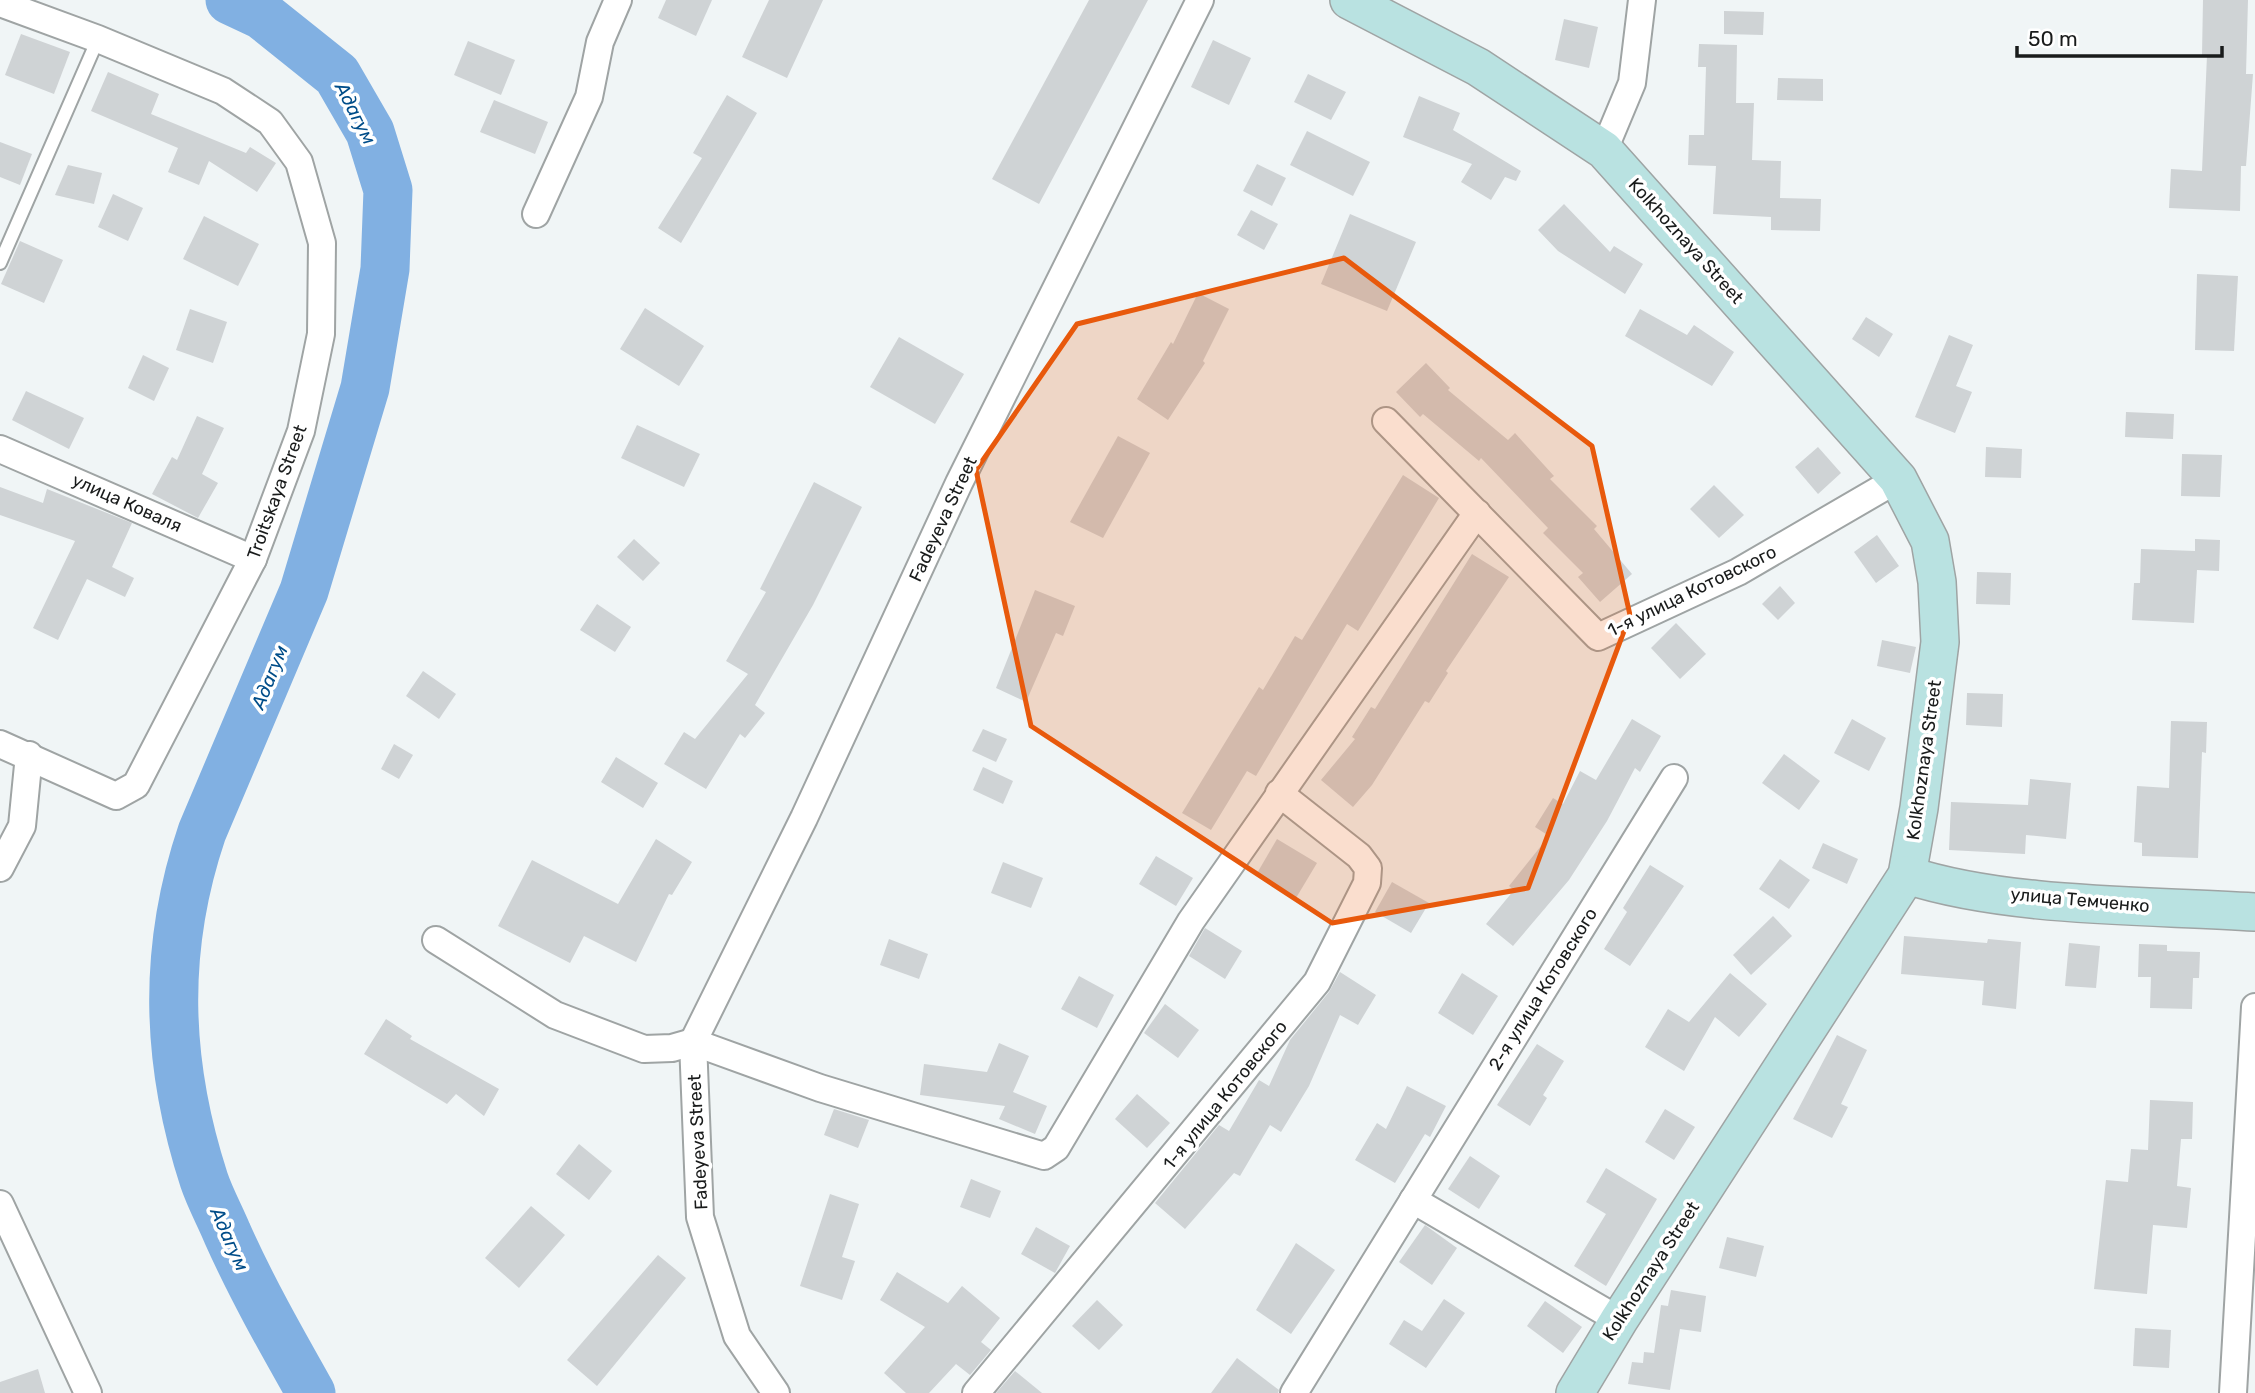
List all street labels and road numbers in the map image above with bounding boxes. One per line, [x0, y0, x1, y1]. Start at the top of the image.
street label: Kolkhoznaya Street [1624, 174, 1748, 308]
street label: Troitskaya Street [242, 422, 312, 562]
street label: Fadeyeva Street [904, 453, 982, 585]
street label: улица Коваля [69, 469, 185, 537]
street label: 1-я улица Котовского [1604, 541, 1780, 641]
street label: Kolkhoznaya Street [1902, 679, 1946, 841]
street label: улица Темченко [2010, 883, 2150, 917]
street label: 2-я улица Котовского [1484, 904, 1602, 1074]
street label: 1-я улица Котовского [1158, 1016, 1292, 1174]
street label: Fadeyeva Street [683, 1074, 713, 1210]
street label: Kolkhoznaya Street [1598, 1197, 1704, 1345]

